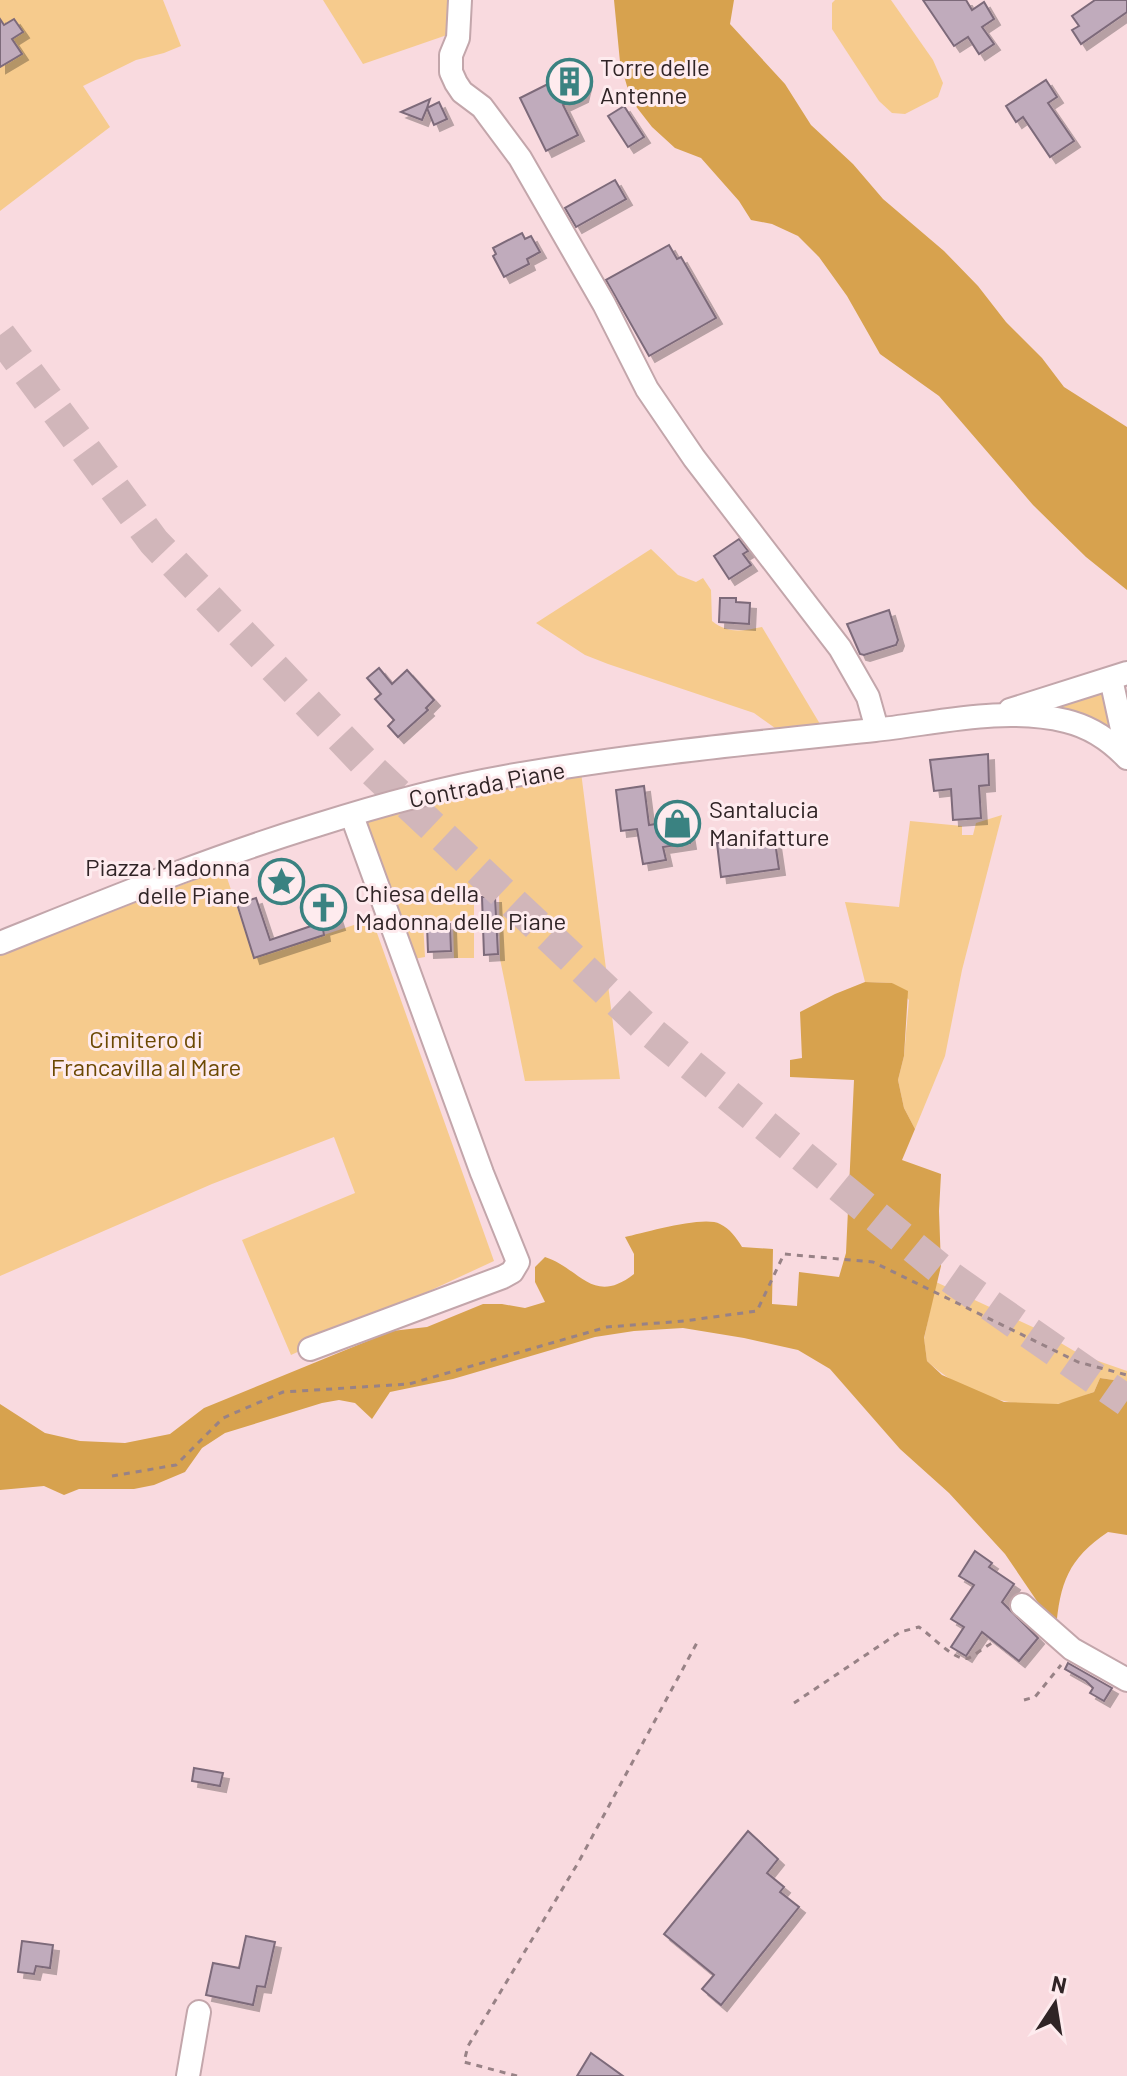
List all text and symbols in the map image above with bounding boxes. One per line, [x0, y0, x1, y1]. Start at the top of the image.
place label: Torre delle Antenne [600, 52, 710, 109]
building icon: Torre delle Antenne [545, 58, 593, 106]
street label: Contrada Piane [406, 754, 567, 813]
place label: Santalucia Manifatture [709, 794, 830, 851]
shop icon: Santalucia Manifatture [654, 800, 702, 848]
place label: Piazza Madonna delle Piane [85, 852, 250, 909]
place icon: Piazza Madonna delle Piane [257, 858, 305, 906]
place label: Chiesa della Madonna delle Piane [355, 878, 566, 935]
church icon: Chiesa della Madonna delle Piane [300, 884, 348, 932]
park label: Cimitero di Francavilla al Mare [51, 1024, 241, 1081]
north arrow [1015, 1964, 1095, 2044]
text: N [1050, 1969, 1069, 1998]

